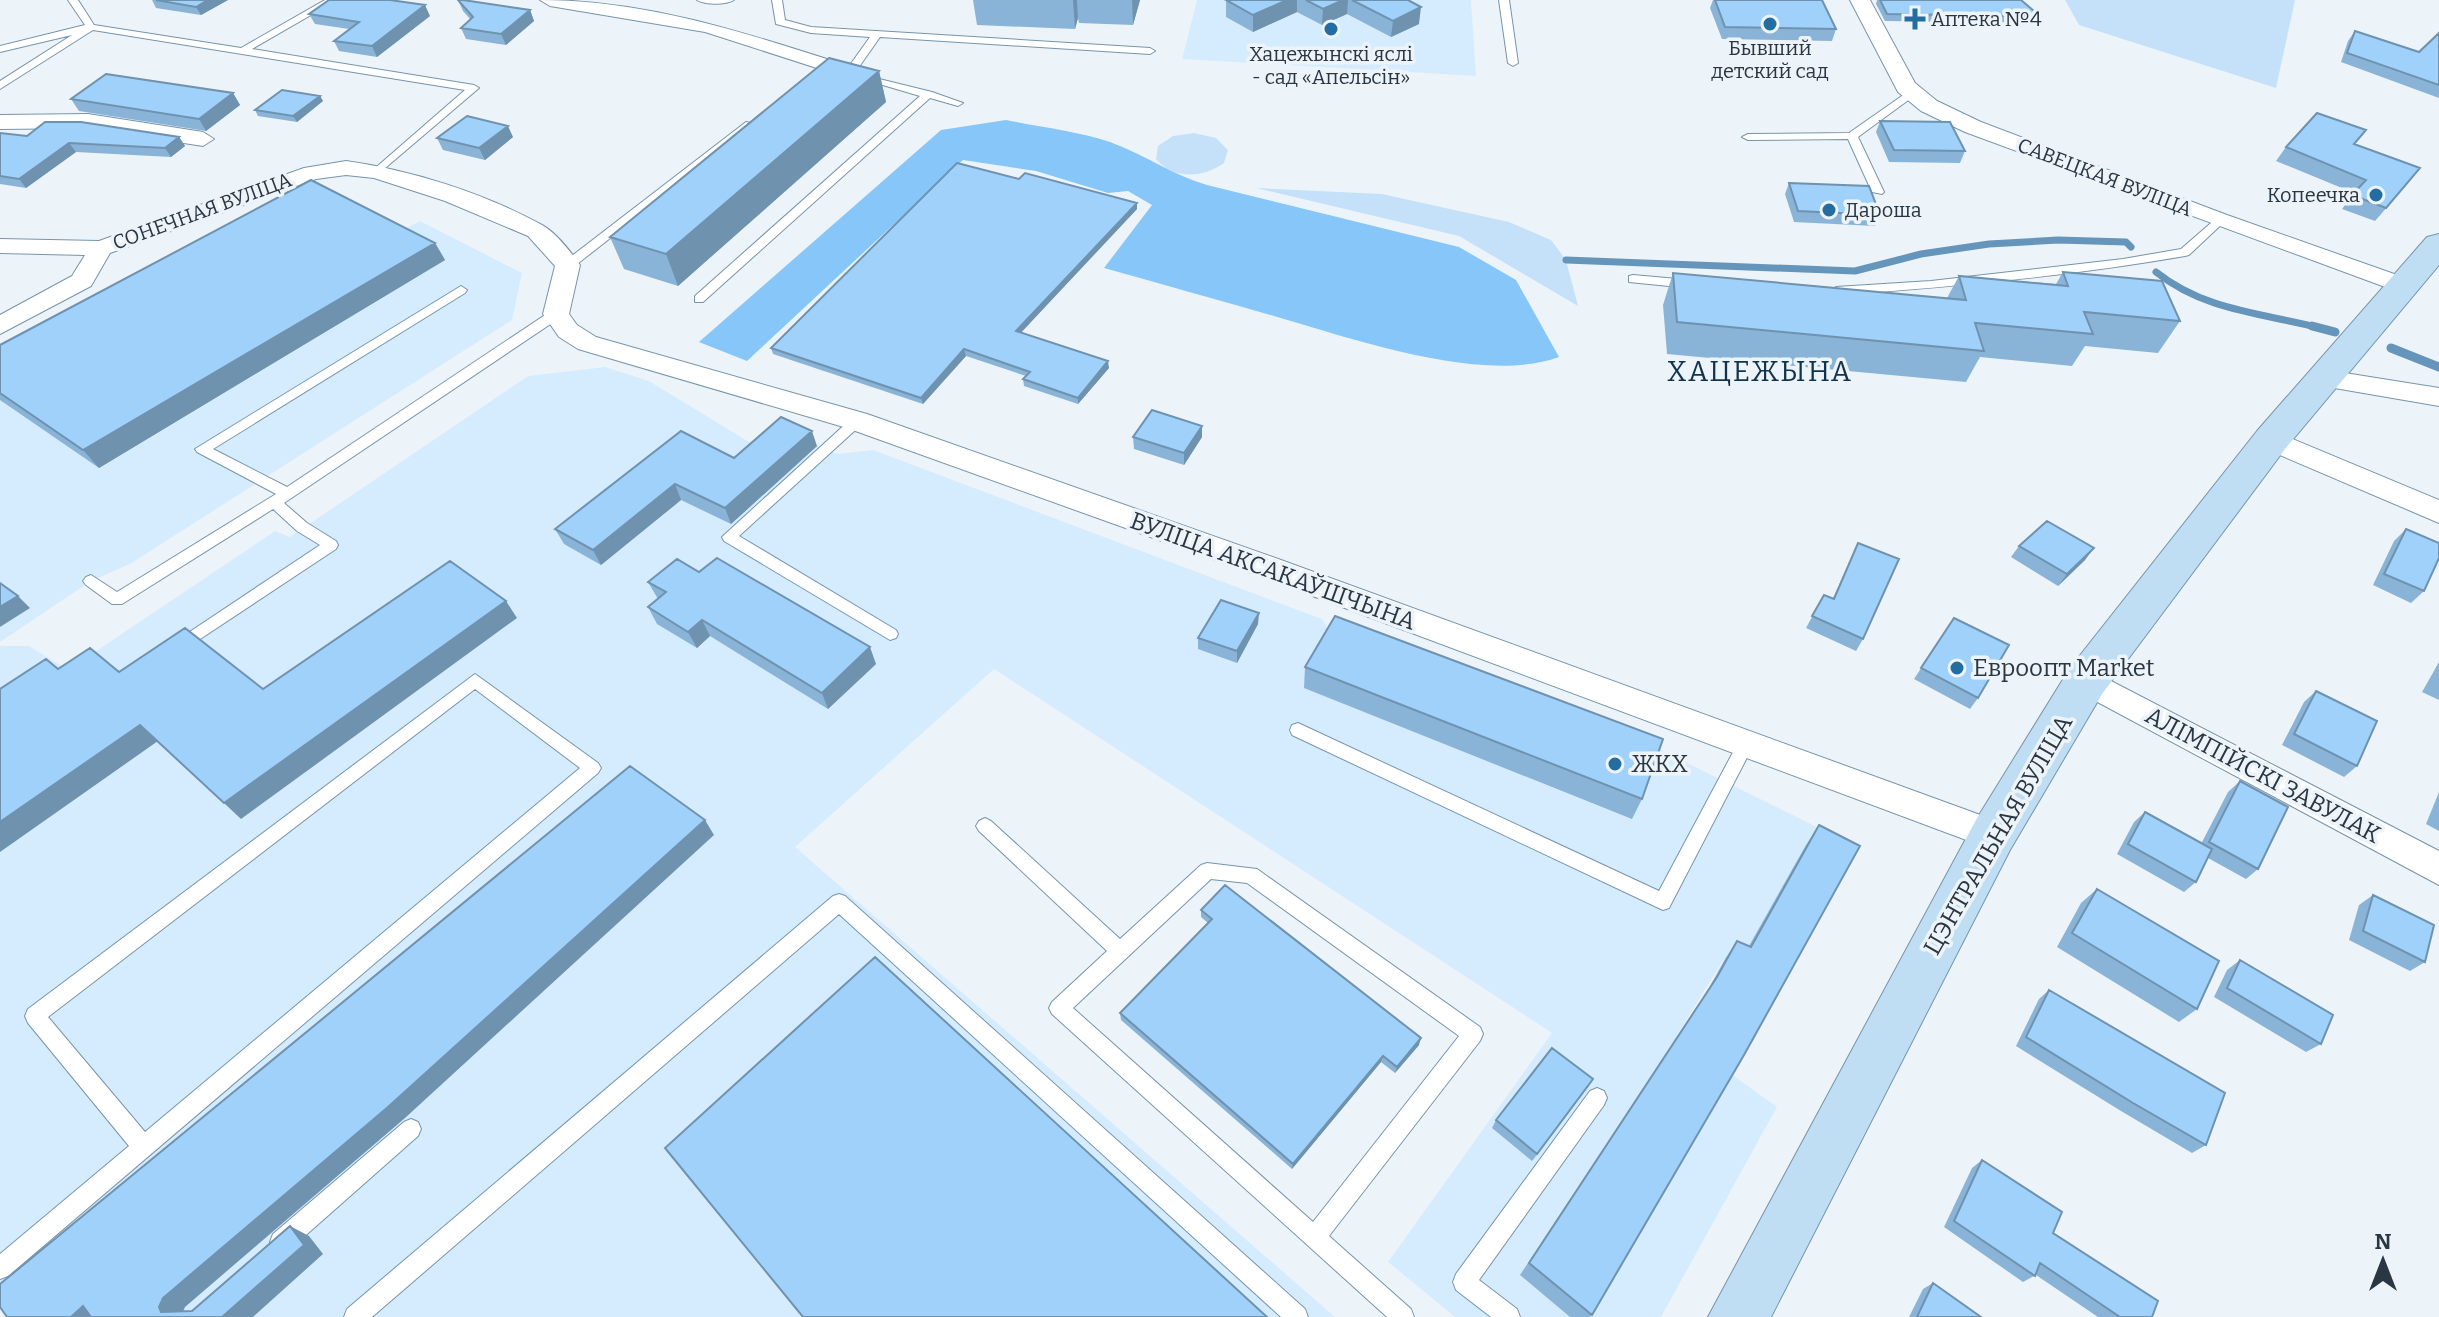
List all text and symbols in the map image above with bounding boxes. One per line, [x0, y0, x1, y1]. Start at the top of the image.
place label: Аптека №4 [1931, 7, 2042, 31]
marker: Аптека №4 [1906, 10, 1924, 28]
marker: Бывший детский сад [1761, 15, 1779, 33]
marker: Хацежынскі яслі - сад «Апельсін» [1322, 20, 1340, 38]
place label: Бывший детский сад [1711, 36, 1829, 83]
place label: Хацежынскі яслі - сад «Апельсін» [1249, 42, 1413, 89]
street label: САВЕЦКАЯ ВУЛІЦА [2014, 133, 2196, 222]
street label: СОНЕЧНАЯ ВУЛІЦА [109, 167, 296, 255]
place label: Копеечка [2267, 183, 2360, 207]
marker: Копеечка [2367, 186, 2385, 204]
place label: Дароша [1845, 198, 1922, 222]
marker: Дароша [1820, 201, 1838, 219]
district label: ХАЦЕЖЫНА [1667, 355, 1853, 388]
street label: ВУЛІЦА АКСАКАЎШЧЫНА [1127, 506, 1419, 636]
place label: Евроопт Market [1973, 654, 2155, 682]
marker: Евроопт Market [1948, 659, 1966, 677]
street label: АЛІМПІЙСКІ ЗАВУЛАК [2141, 701, 2385, 849]
street label: ЦЭНТРАЛЬНАЯ ВУЛІЦА [1918, 710, 2078, 960]
place label: ЖКХ [1631, 750, 1688, 778]
marker: ЖКХ [1606, 755, 1624, 773]
north arrow [2343, 1221, 2423, 1301]
text: N [2375, 1228, 2392, 1255]

